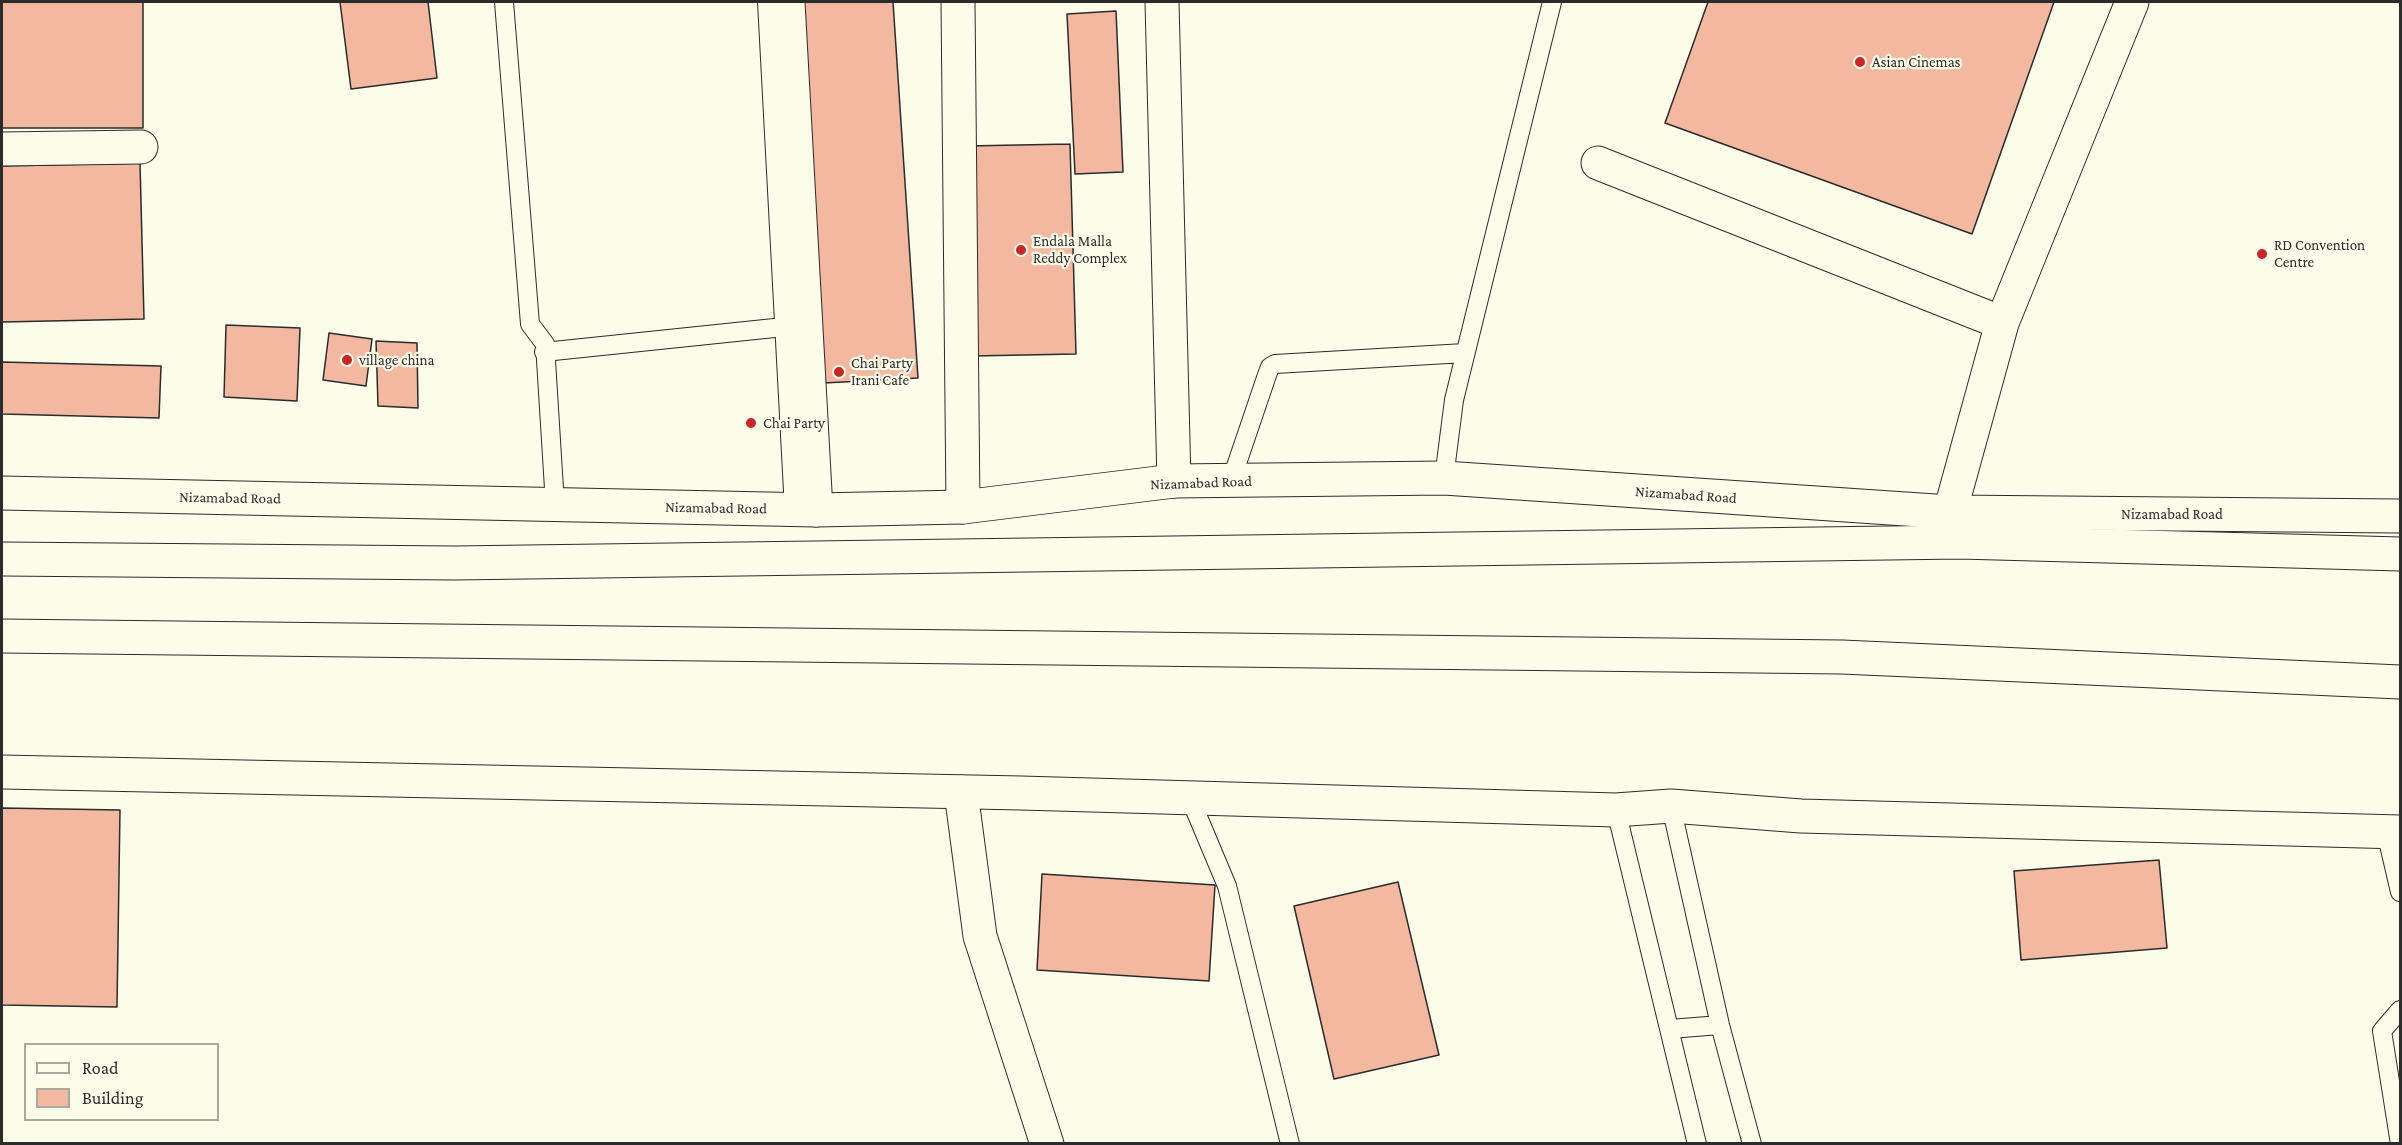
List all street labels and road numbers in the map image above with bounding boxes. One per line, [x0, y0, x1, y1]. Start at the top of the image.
street label: Nizamabad Road [1150, 472, 1252, 494]
street label: Nizamabad Road [1635, 482, 1737, 508]
street label: Nizamabad Road [179, 488, 281, 508]
street label: Nizamabad Road [665, 498, 767, 518]
street label: Nizamabad Road [2121, 505, 2223, 523]

